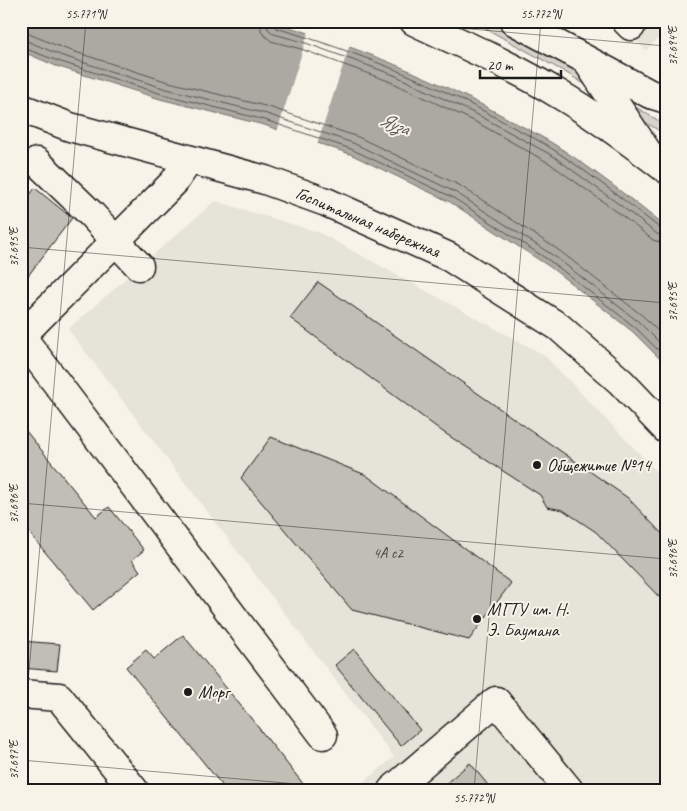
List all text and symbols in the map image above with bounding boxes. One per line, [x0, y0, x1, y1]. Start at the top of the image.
text: 55.771°N [66, 6, 108, 22]
text: 55.772°N [521, 6, 563, 22]
text: 37.694°E [665, 25, 681, 66]
scale bar [480, 48, 561, 80]
text: 20 m [487, 56, 514, 75]
water label: Яуза [376, 107, 415, 142]
street label: Госпитальная набережная [293, 182, 445, 263]
text: 37.695°E [6, 226, 22, 267]
text: 37.695°E [665, 281, 681, 322]
place label: Общежитие №14 [547, 454, 653, 476]
marker: Общежитие №14 [531, 459, 543, 471]
text: 37.696°E [6, 483, 22, 524]
text: 37.696°E [665, 538, 681, 579]
house number: 4А с2 [373, 544, 404, 563]
place label: МГТУ им. Н. Э. Баумана [487, 598, 569, 641]
marker: МГТУ им. Н. Э. Баумана [471, 613, 483, 625]
place label: Морг [198, 681, 232, 703]
marker: Морг [182, 686, 194, 698]
text: 37.697°E [6, 739, 22, 780]
text: 55.772°N [454, 790, 496, 806]

